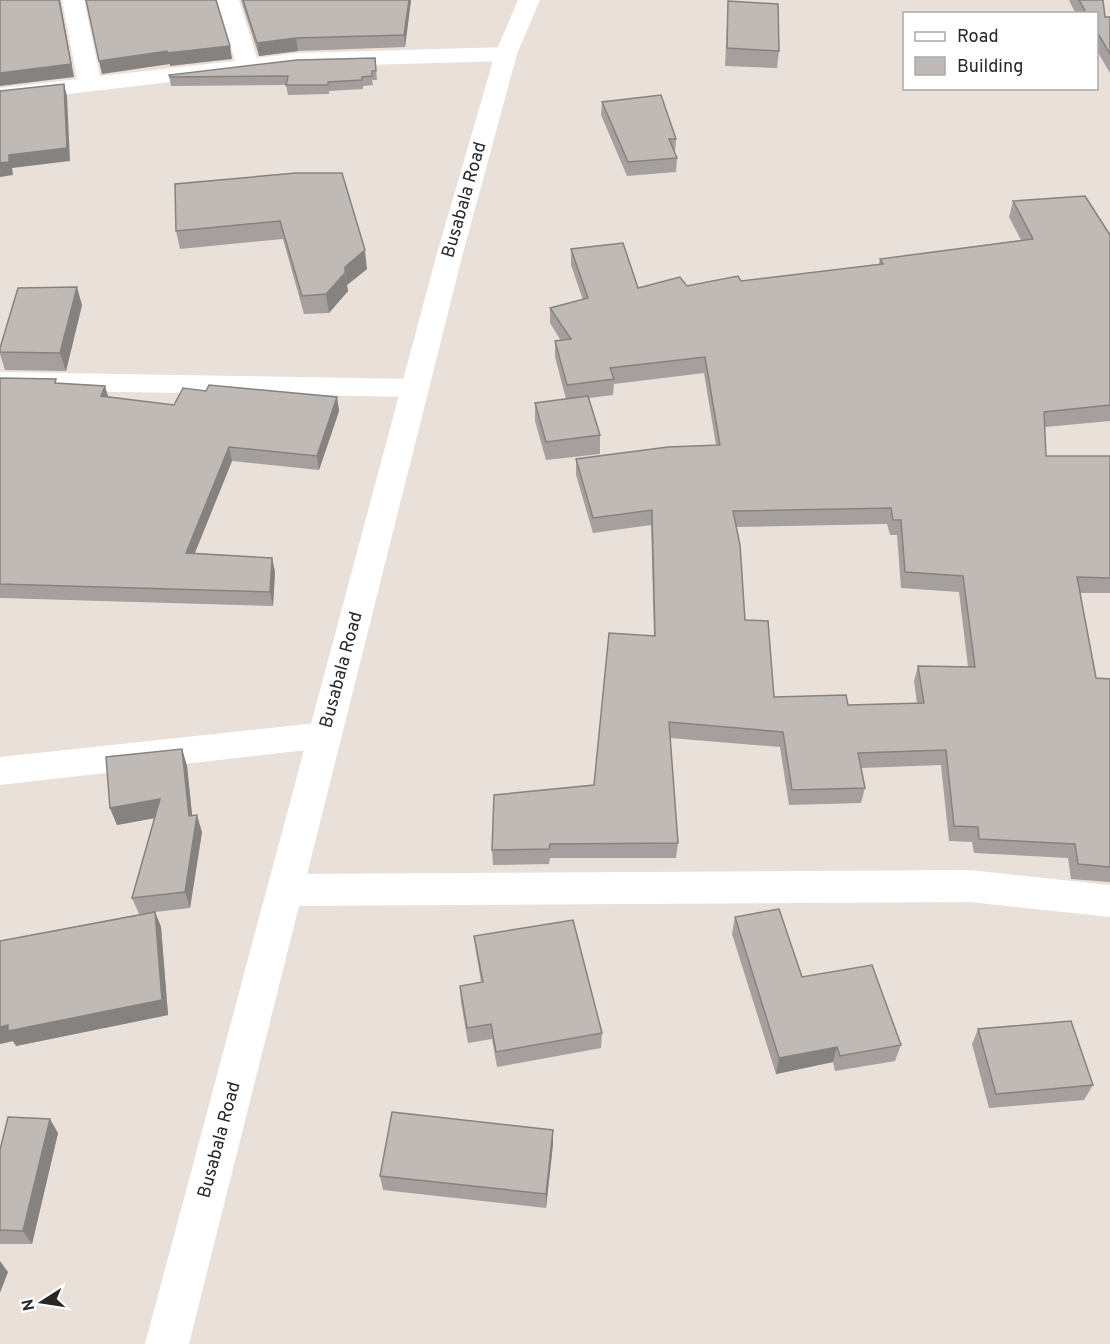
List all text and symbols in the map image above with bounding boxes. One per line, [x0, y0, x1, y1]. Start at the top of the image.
legend [903, 12, 1098, 90]
text: Road [957, 26, 999, 49]
text: Building [957, 56, 1023, 79]
street label: Busabala Road [437, 139, 493, 261]
street label: Busabala Road [315, 609, 369, 731]
street label: Busabala Road [193, 1079, 247, 1201]
north arrow [12, 1272, 72, 1332]
text: N [18, 1297, 40, 1312]

